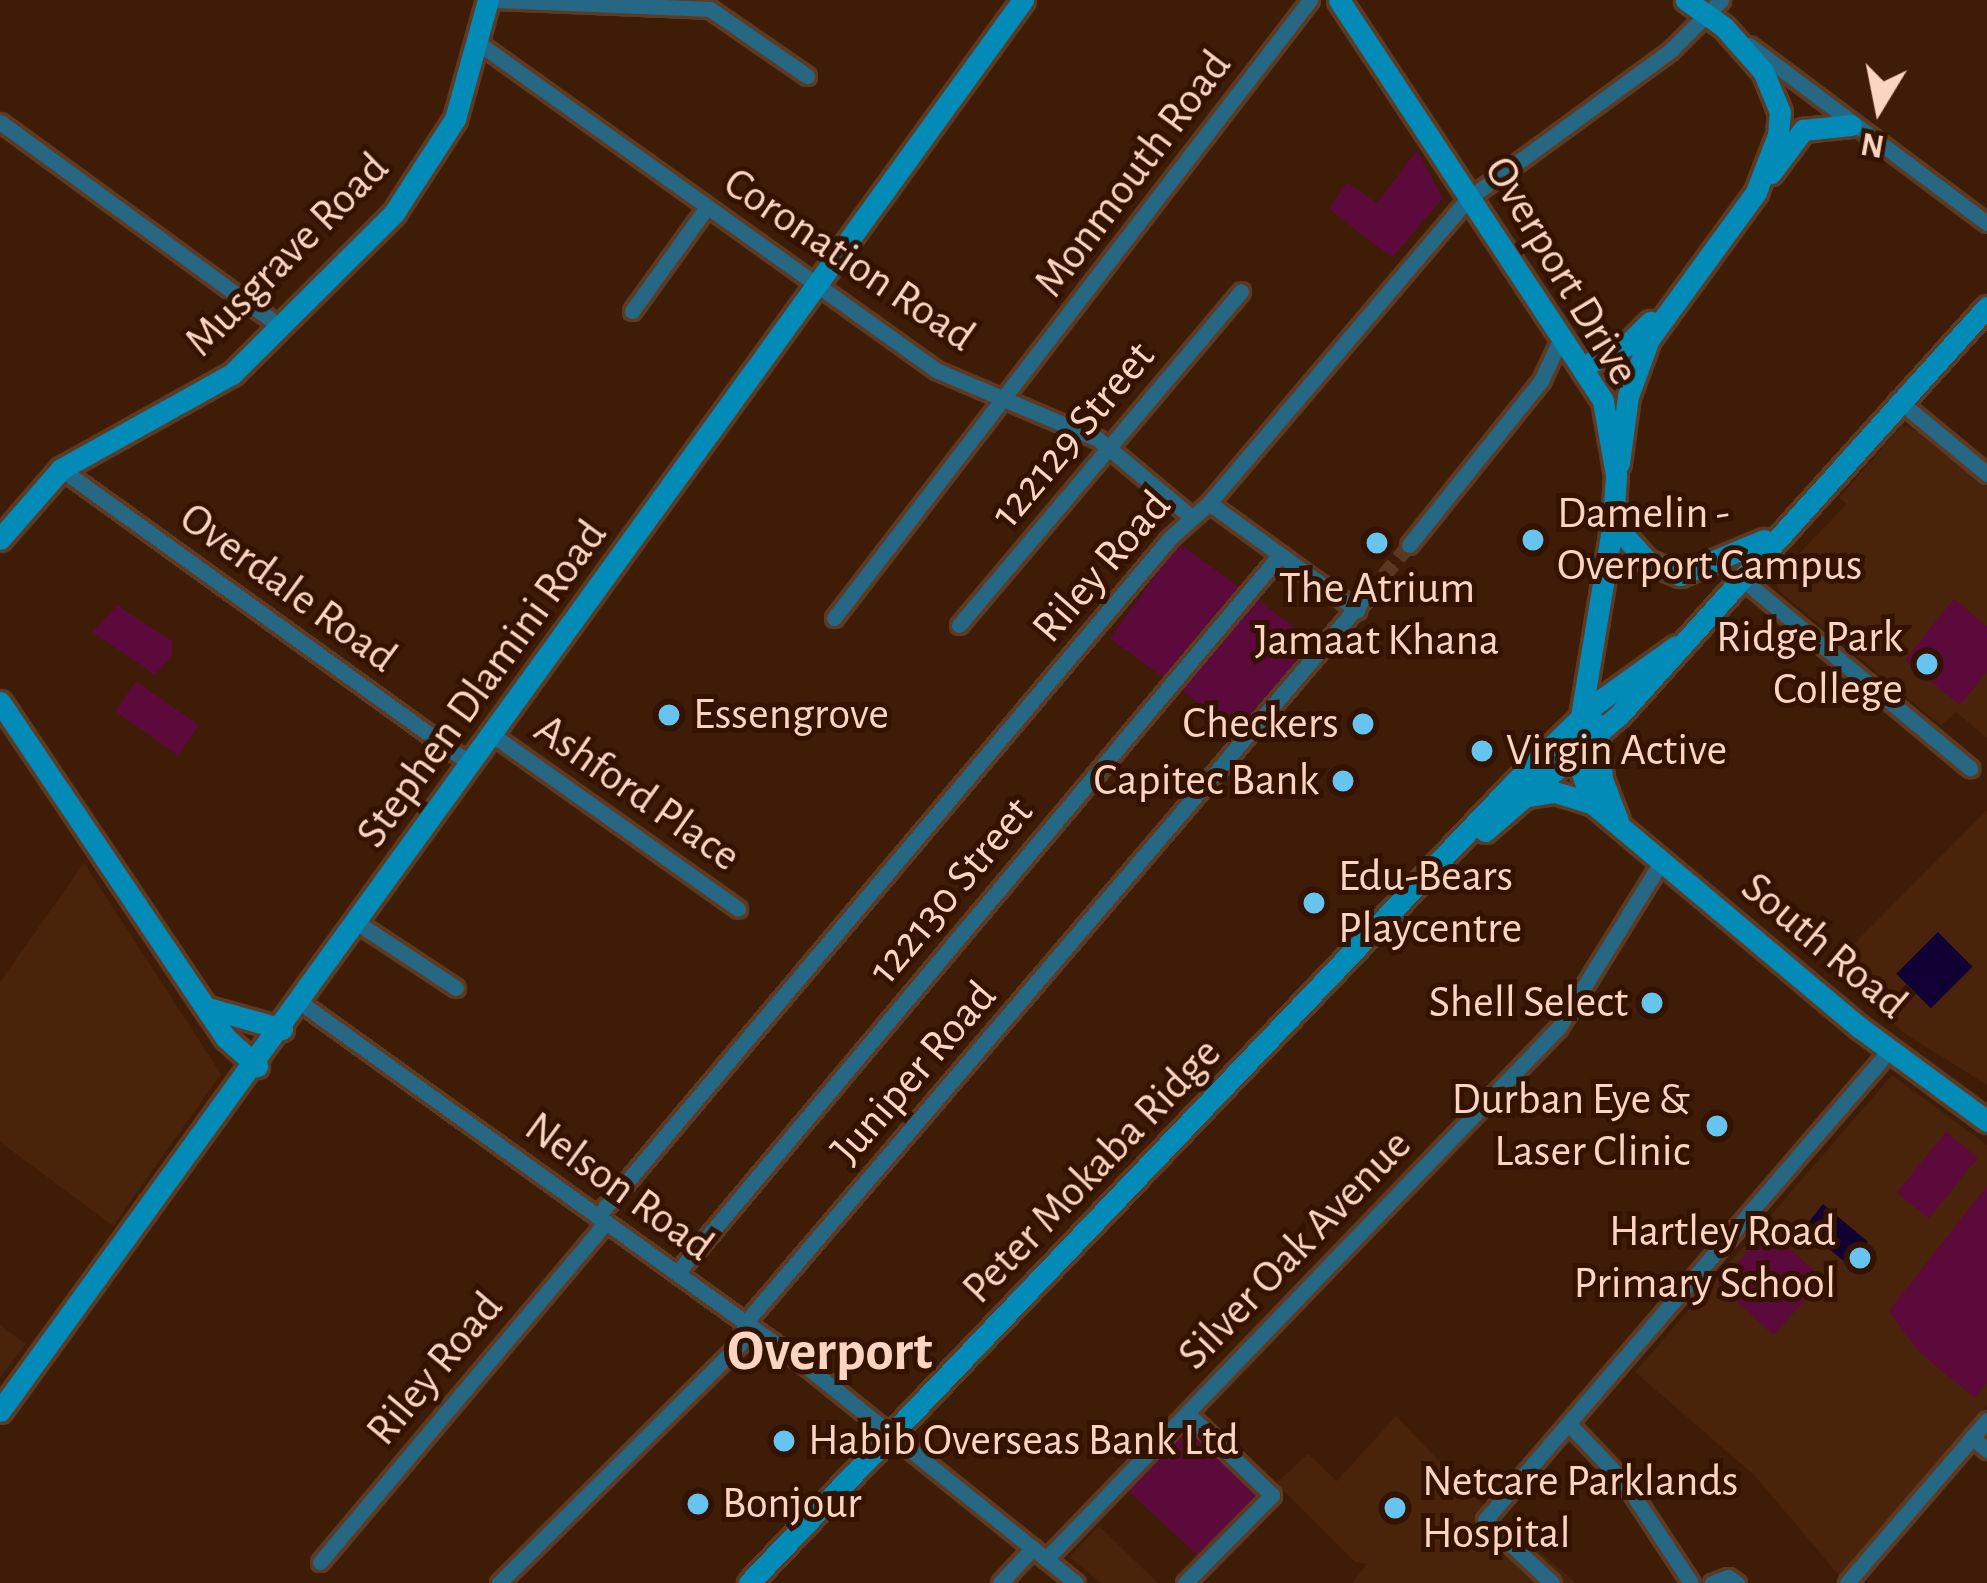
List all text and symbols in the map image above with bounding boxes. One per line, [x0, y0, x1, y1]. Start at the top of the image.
street label: Monmouth Road [1023, 40, 1243, 308]
north arrow [1819, 48, 1939, 168]
text: N [1859, 126, 1887, 162]
street label: Musgrave Road [174, 142, 400, 368]
street label: Overport Drive [1472, 147, 1650, 395]
street label: Coronation Road [713, 156, 985, 364]
street label: 122129 Street [979, 331, 1167, 539]
street label: Riley Road [1021, 480, 1183, 654]
place label: Damelin - Overport Campus [1557, 487, 1862, 593]
street label: Overdale Road [169, 491, 407, 685]
street label: Stephen Dlamini Road [345, 510, 619, 858]
marker: Damelin - Overport Campus [1520, 527, 1546, 553]
marker: The Atrium Jamaat Khana [1364, 530, 1390, 556]
place label: The Atrium Jamaat Khana [1254, 562, 1500, 668]
place label: Ridge Park College [1716, 611, 1903, 717]
marker: Ridge Park College [1914, 651, 1940, 677]
place label: Essengrove [693, 688, 889, 742]
place label: Checkers [1182, 697, 1339, 751]
street label: Ashford Place [524, 702, 750, 884]
marker: Essengrove [656, 702, 682, 728]
marker: Checkers [1350, 711, 1376, 737]
place label: Virgin Active [1506, 724, 1727, 778]
marker: Virgin Active [1469, 738, 1495, 764]
place label: Capitec Bank [1094, 754, 1319, 808]
marker: Capitec Bank [1330, 768, 1356, 794]
street label: 122130 Street [857, 786, 1045, 996]
place label: Edu-Bears Playcentre [1338, 850, 1522, 956]
street label: South Road [1730, 861, 1918, 1031]
marker: Edu-Bears Playcentre [1301, 890, 1327, 916]
street label: Juniper Road [820, 970, 1008, 1176]
place label: Shell Select [1429, 976, 1628, 1030]
marker: Shell Select [1639, 990, 1665, 1016]
street label: Peter Mokaba Ridge [951, 1027, 1233, 1315]
place label: Durban Eye & Laser Clinic [1451, 1073, 1690, 1179]
street label: Nelson Road [514, 1100, 724, 1274]
marker: Durban Eye & Laser Clinic [1701, 1110, 1733, 1142]
street label: Silver Oak Avenue [1167, 1119, 1423, 1381]
place label: Hartley Road Primary School [1573, 1205, 1836, 1311]
marker: Hartley Road Primary School [1847, 1245, 1873, 1271]
street label: Riley Road [355, 1281, 515, 1457]
district label: Overport [727, 1318, 933, 1386]
place label: Habib Overseas Bank Ltd [808, 1414, 1239, 1468]
marker: Habib Overseas Bank Ltd [771, 1428, 797, 1454]
place label: Netcare Parklands Hospital [1422, 1455, 1738, 1561]
place label: Bonjour [722, 1477, 862, 1531]
marker: Bonjour [685, 1491, 711, 1517]
marker: Netcare Parklands Hospital [1379, 1492, 1411, 1524]

